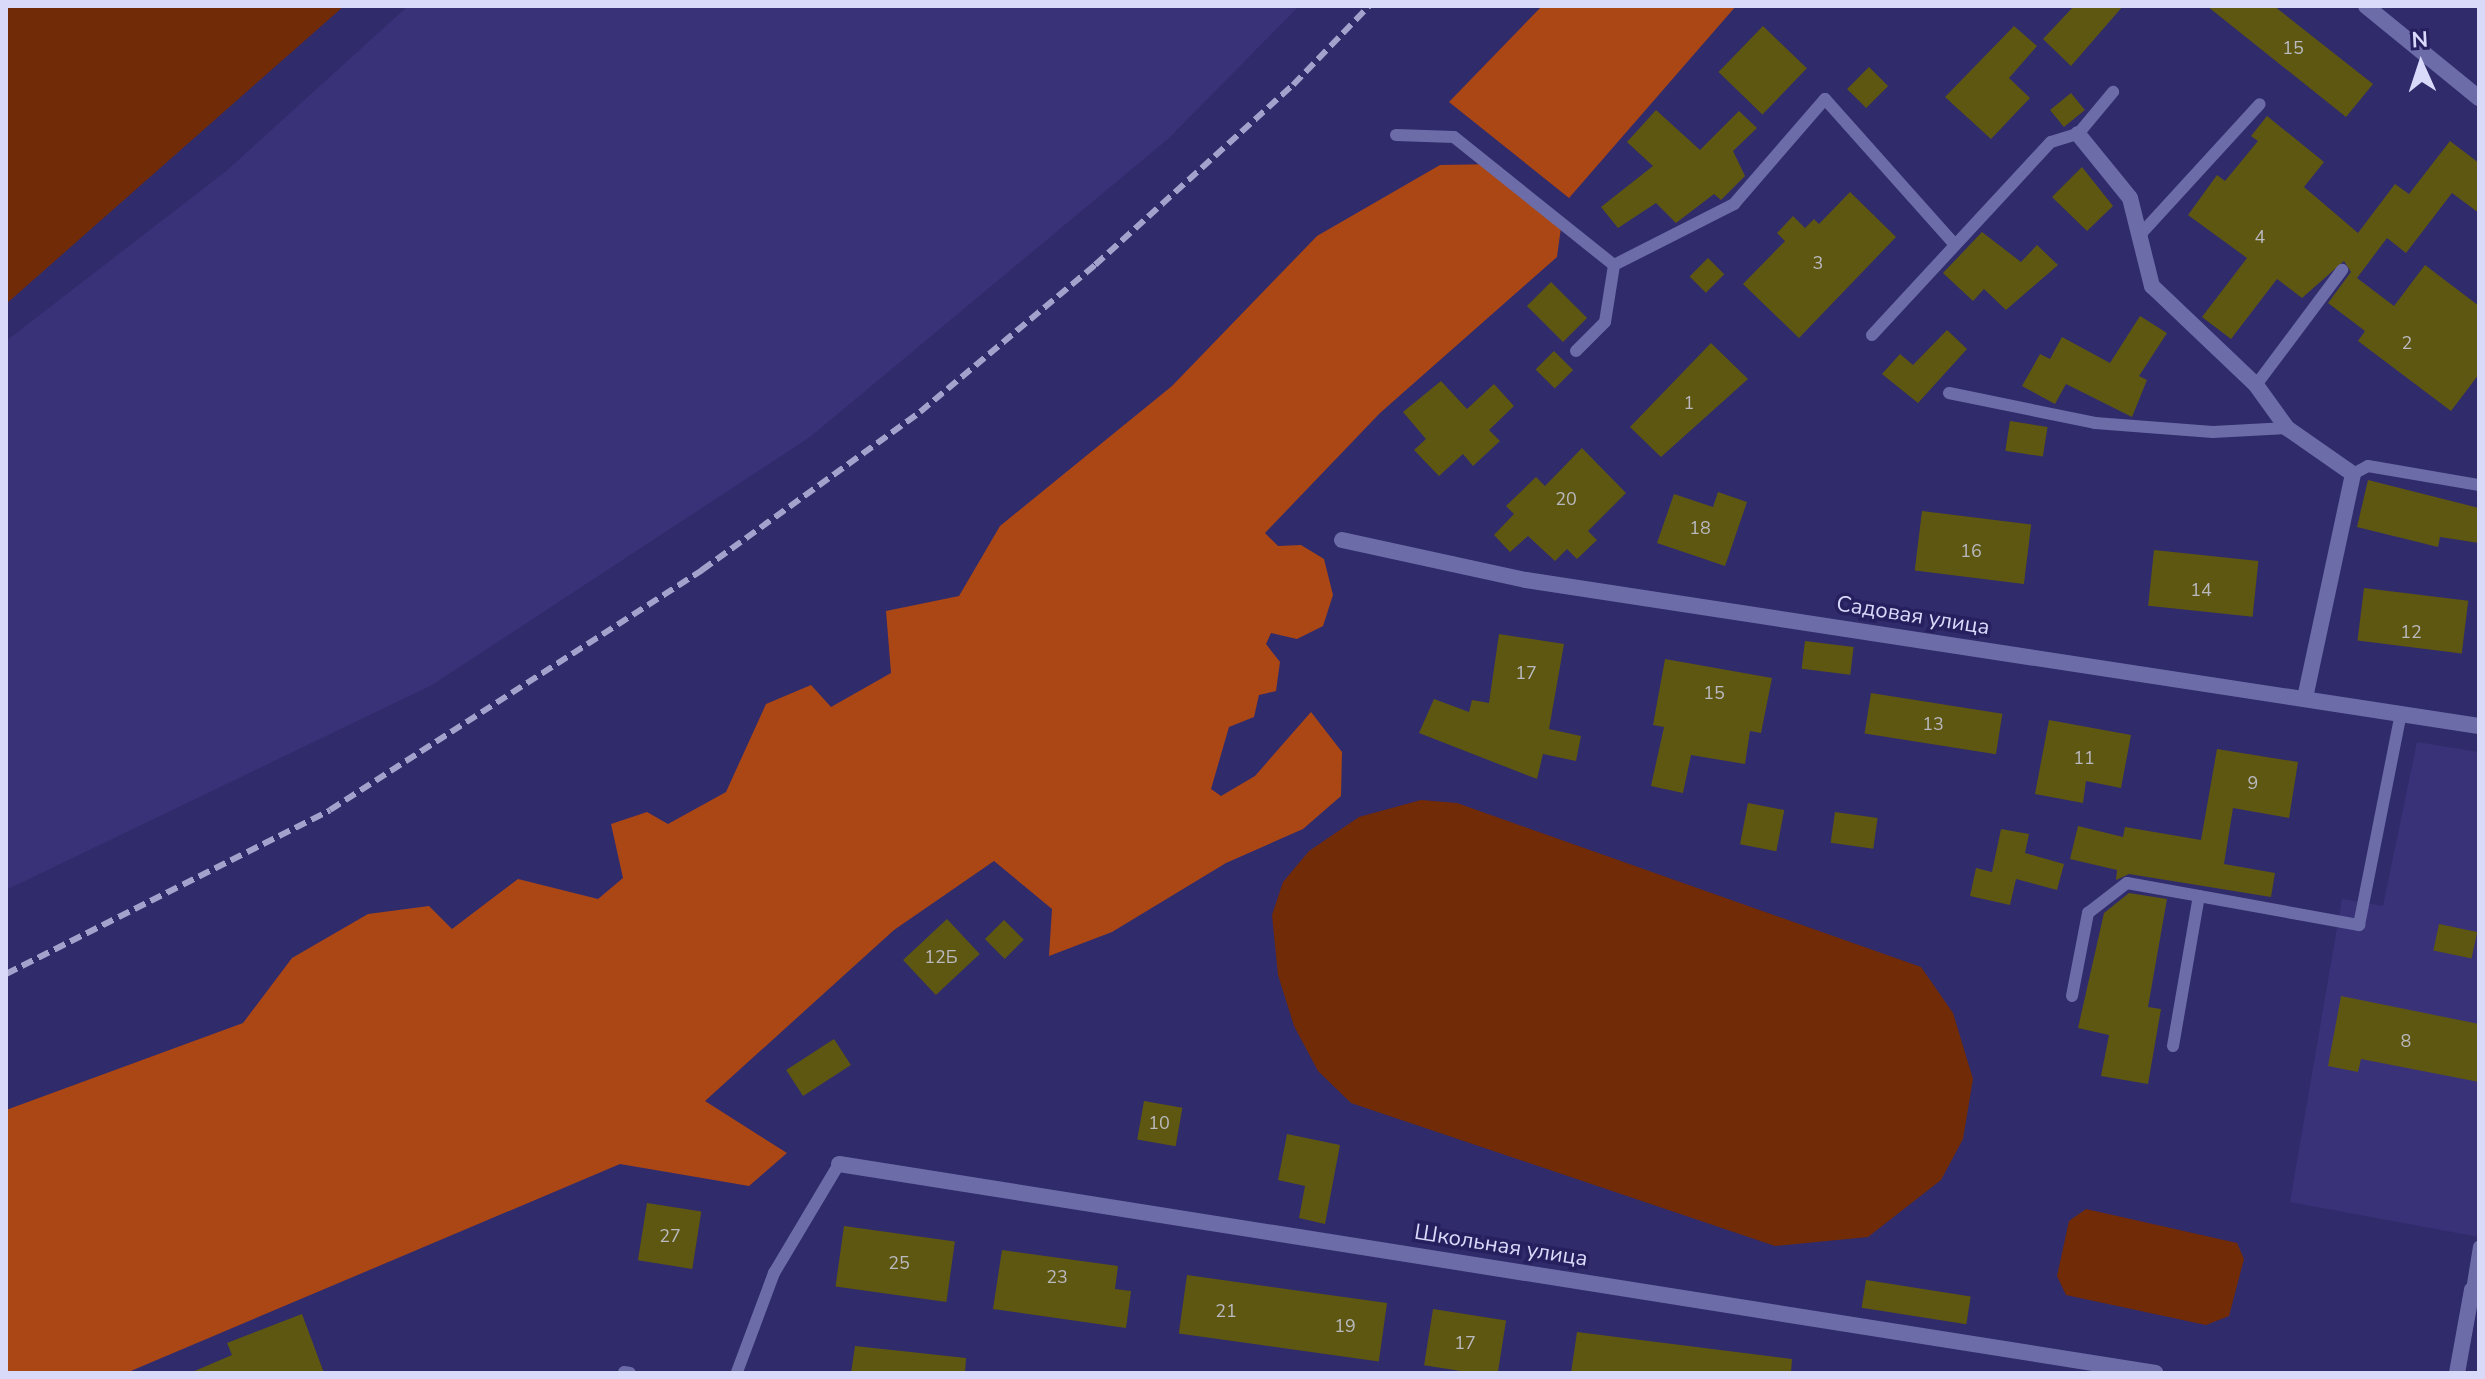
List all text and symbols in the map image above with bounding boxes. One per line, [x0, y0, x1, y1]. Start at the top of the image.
north arrow [2381, 24, 2461, 104]
text: N [2411, 25, 2429, 55]
house number: 15 [2282, 37, 2304, 59]
house number: 4 [2255, 226, 2265, 248]
house number: 3 [1813, 252, 1823, 274]
house number: 2 [2402, 332, 2412, 354]
house number: 1 [1684, 392, 1694, 414]
house number: 20 [1555, 488, 1577, 510]
house number: 18 [1689, 517, 1711, 539]
house number: 16 [1960, 540, 1982, 562]
house number: 14 [2190, 579, 2212, 601]
street label: Садовая улица [1835, 591, 1991, 641]
house number: 12 [2400, 621, 2422, 643]
house number: 17 [1515, 662, 1537, 684]
house number: 15 [1703, 682, 1725, 704]
house number: 13 [1922, 713, 1944, 735]
house number: 11 [2073, 747, 2095, 769]
house number: 9 [2248, 772, 2258, 794]
house number: 12Б [924, 946, 958, 968]
house number: 8 [2401, 1030, 2411, 1052]
house number: 10 [1148, 1112, 1170, 1134]
street label: Школьная улица [1412, 1219, 1590, 1273]
house number: 27 [659, 1225, 681, 1247]
house number: 25 [888, 1252, 910, 1274]
house number: 23 [1046, 1266, 1068, 1288]
house number: 21 [1215, 1300, 1237, 1322]
house number: 19 [1334, 1315, 1356, 1337]
house number: 17 [1454, 1332, 1476, 1354]

